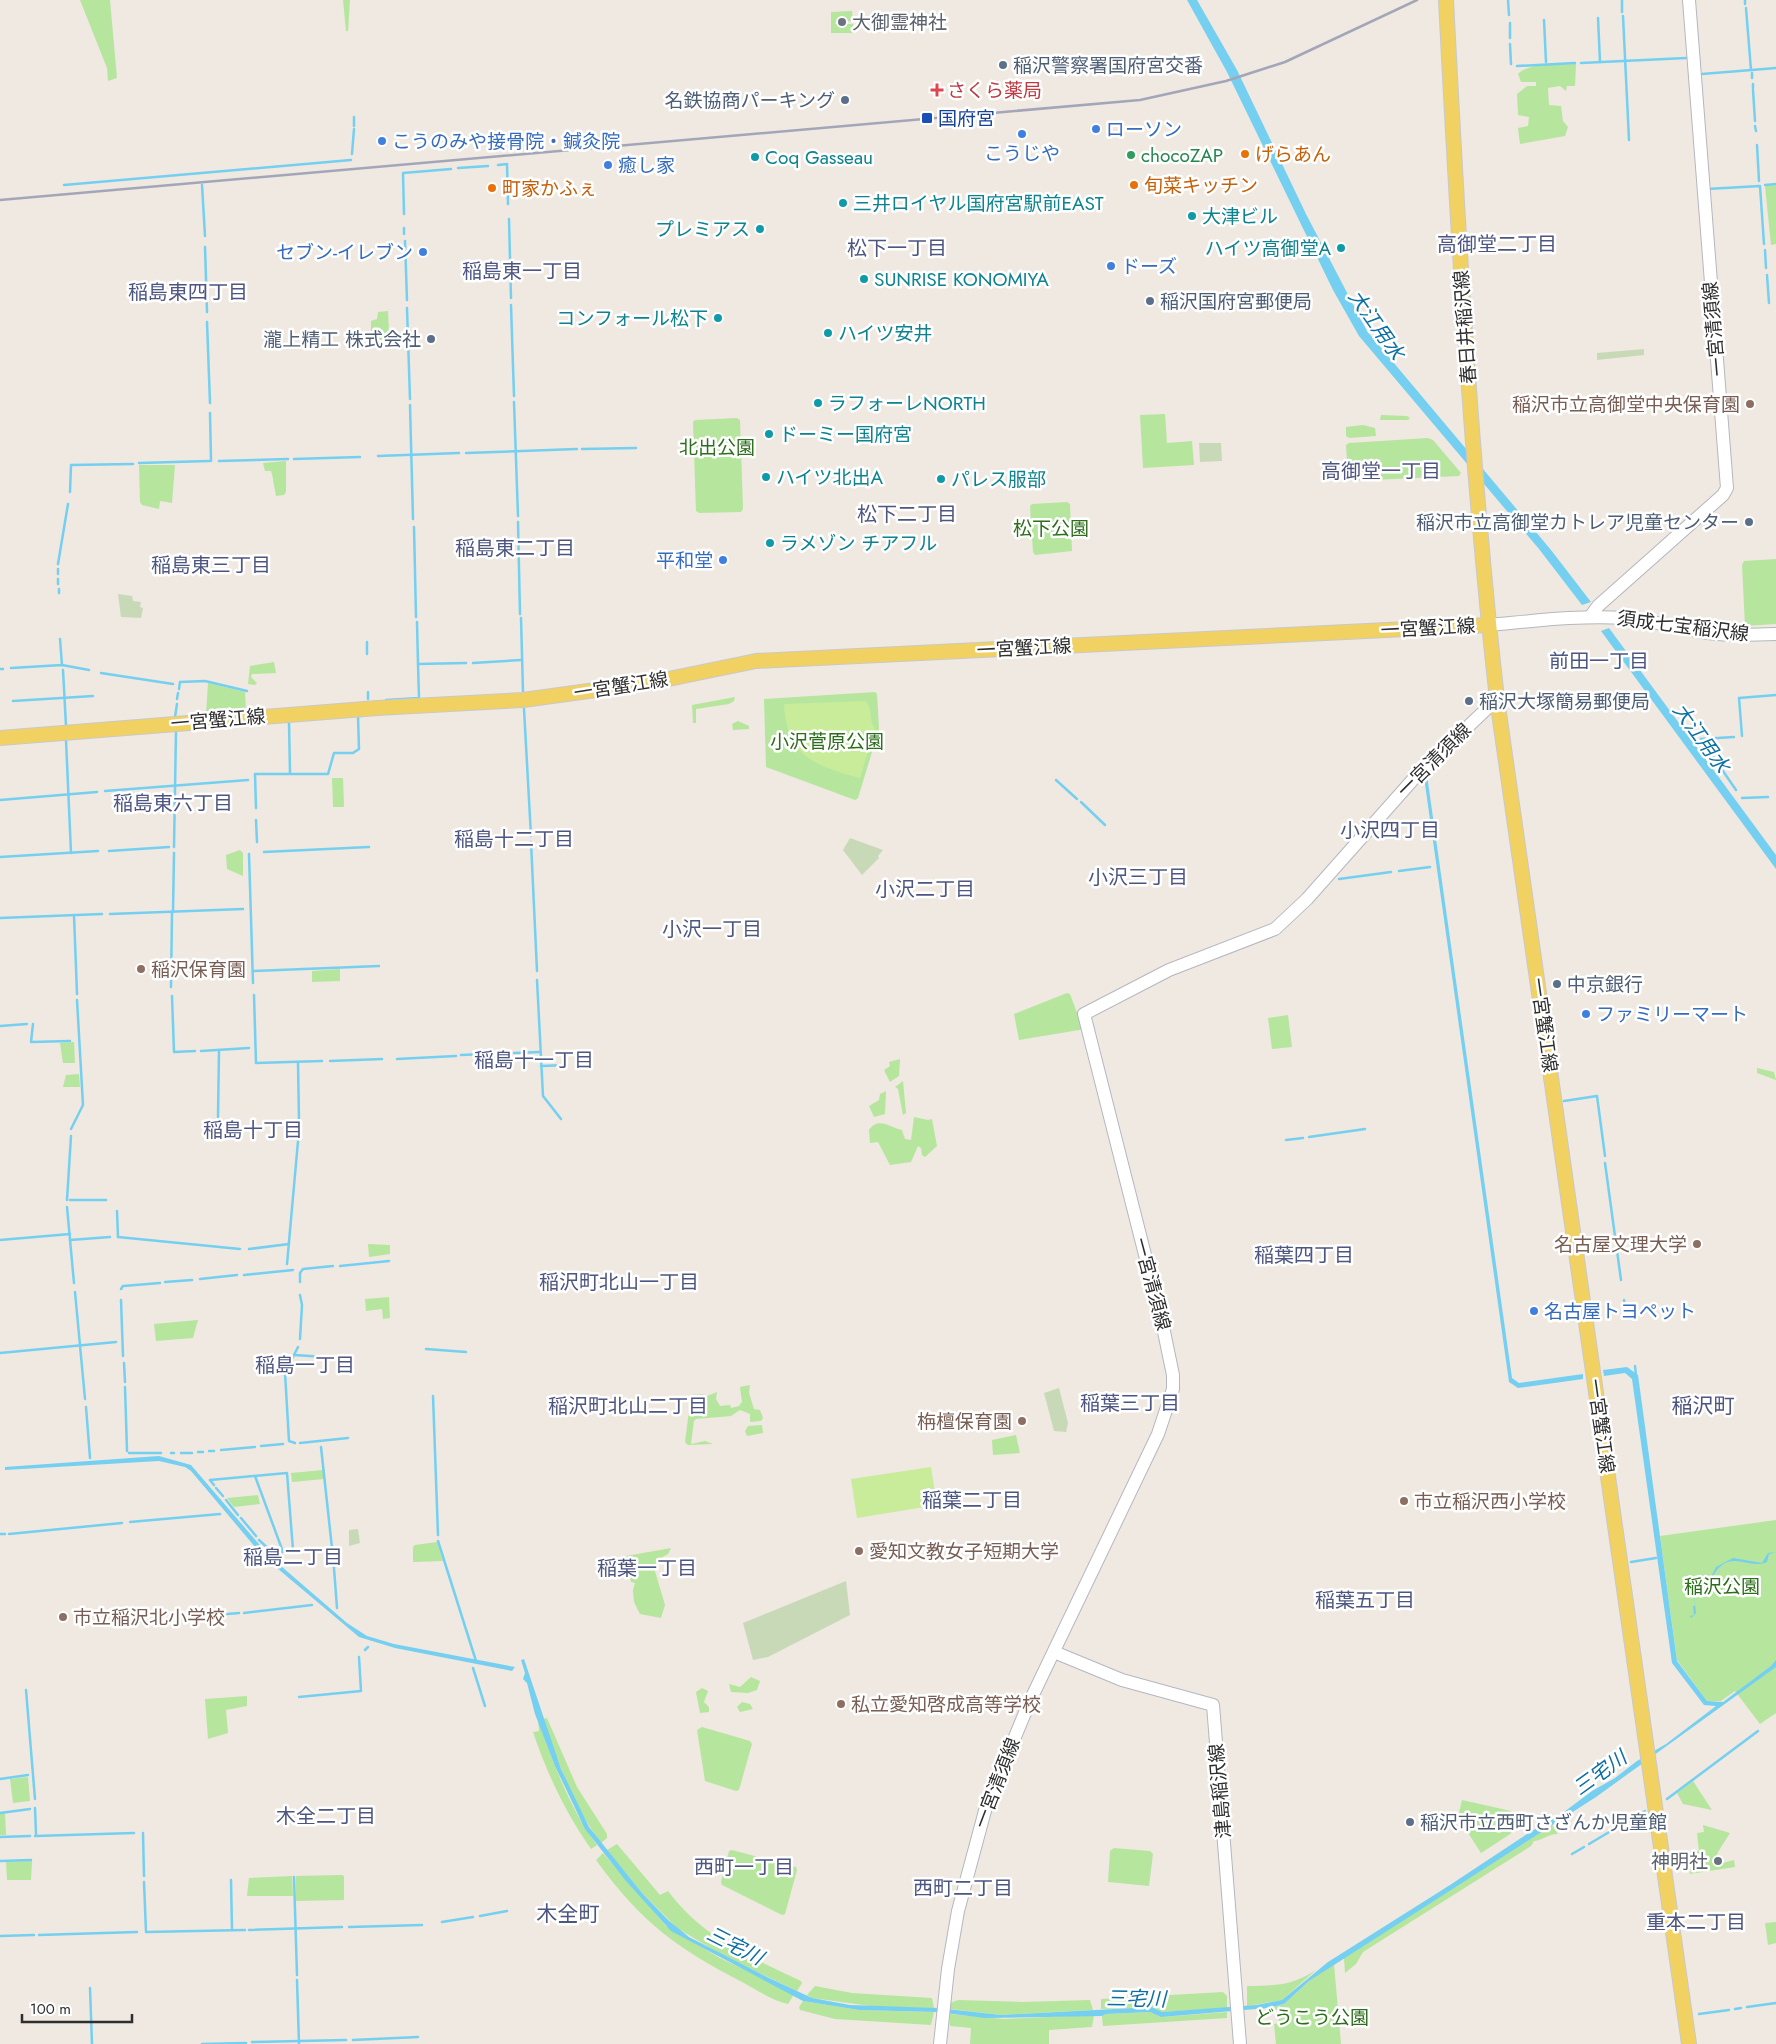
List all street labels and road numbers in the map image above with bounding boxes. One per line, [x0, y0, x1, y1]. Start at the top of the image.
street label: 春日井稲沢線 [1448, 269, 1482, 385]
street label: 一宮清須線 [1696, 280, 1732, 378]
street label: 須成七宝稲沢線 [1615, 604, 1751, 648]
street label: 一宮蟹江線 [1380, 612, 1476, 644]
street label: 一宮蟹江線 [976, 632, 1072, 664]
street label: 一宮蟹江線 [572, 665, 670, 707]
street label: 一宮蟹江線 [169, 702, 267, 738]
street label: 一宮清須線 [1391, 717, 1477, 803]
street label: 一宮蟹江線 [1524, 976, 1564, 1074]
street label: 一宮清須線 [1127, 1235, 1177, 1333]
street label: 一宮蟹江線 [1581, 1377, 1621, 1475]
street label: 一宮清須線 [967, 1734, 1027, 1832]
street label: 津島稲沢線 [1202, 1742, 1238, 1840]

